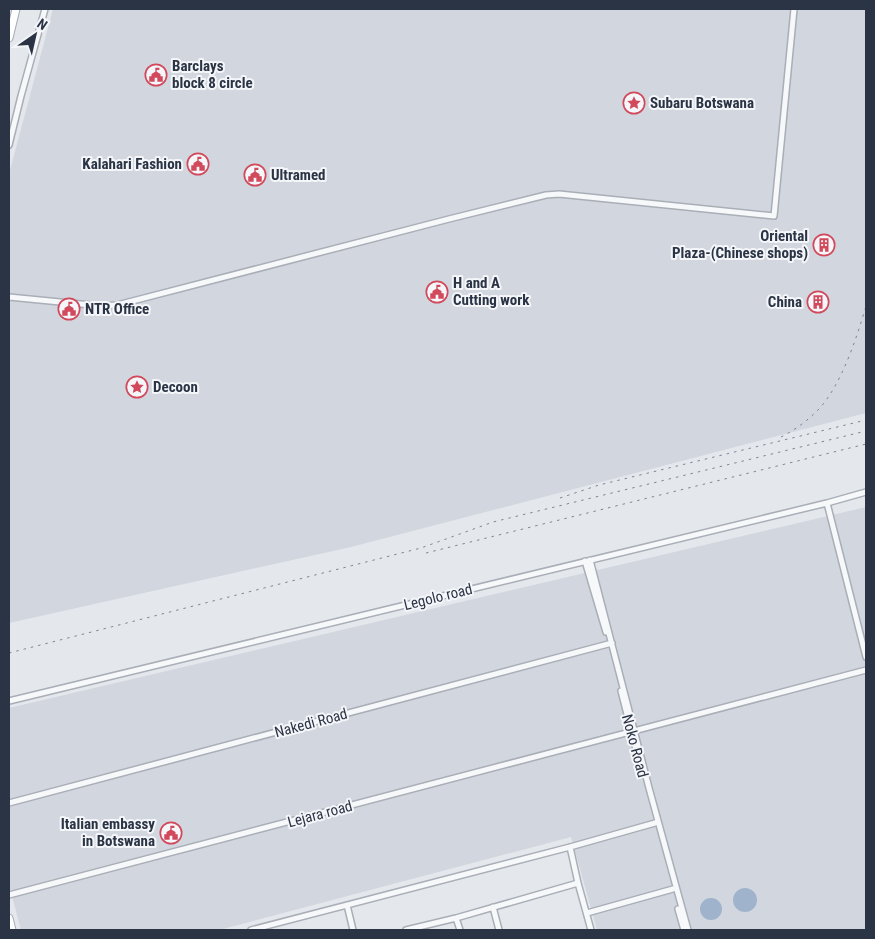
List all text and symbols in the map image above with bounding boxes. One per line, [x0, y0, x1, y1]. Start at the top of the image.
north arrow [10, 10, 60, 60]
text: N [34, 15, 50, 33]
place label: Barclays block 8 circle [172, 57, 253, 92]
public building icon: Barclays block 8 circle [144, 63, 168, 87]
place icon: Subaru Botswana [622, 91, 646, 115]
place label: Subaru Botswana [650, 94, 754, 112]
public building icon: Kalahari Fashion [186, 152, 210, 176]
place label: Kalahari Fashion [82, 155, 182, 173]
public building icon: Ultramed [243, 163, 267, 187]
place label: Ultramed [271, 166, 326, 184]
place label: Oriental Plaza-(Chinese shops) [672, 227, 808, 262]
building icon: Oriental Plaza-(Chinese shops) [812, 233, 836, 257]
place label: H and A Cutting work [453, 274, 530, 309]
public building icon: H and A Cutting work [425, 280, 449, 304]
building icon: China [806, 290, 830, 314]
place label: China [768, 293, 802, 311]
public building icon: NTR Office [57, 297, 81, 321]
place label: NTR Office [85, 300, 149, 318]
place icon: Decoon [125, 375, 149, 399]
place label: Decoon [153, 378, 198, 396]
street label: Legolo road [402, 580, 474, 614]
street label: Nakedi Road [273, 705, 349, 741]
street label: Noko Road [618, 712, 652, 780]
street label: Lejara road [286, 797, 354, 831]
place label: Italian embassy in Botswana [61, 815, 155, 850]
public building icon: Italian embassy in Botswana [159, 821, 183, 845]

